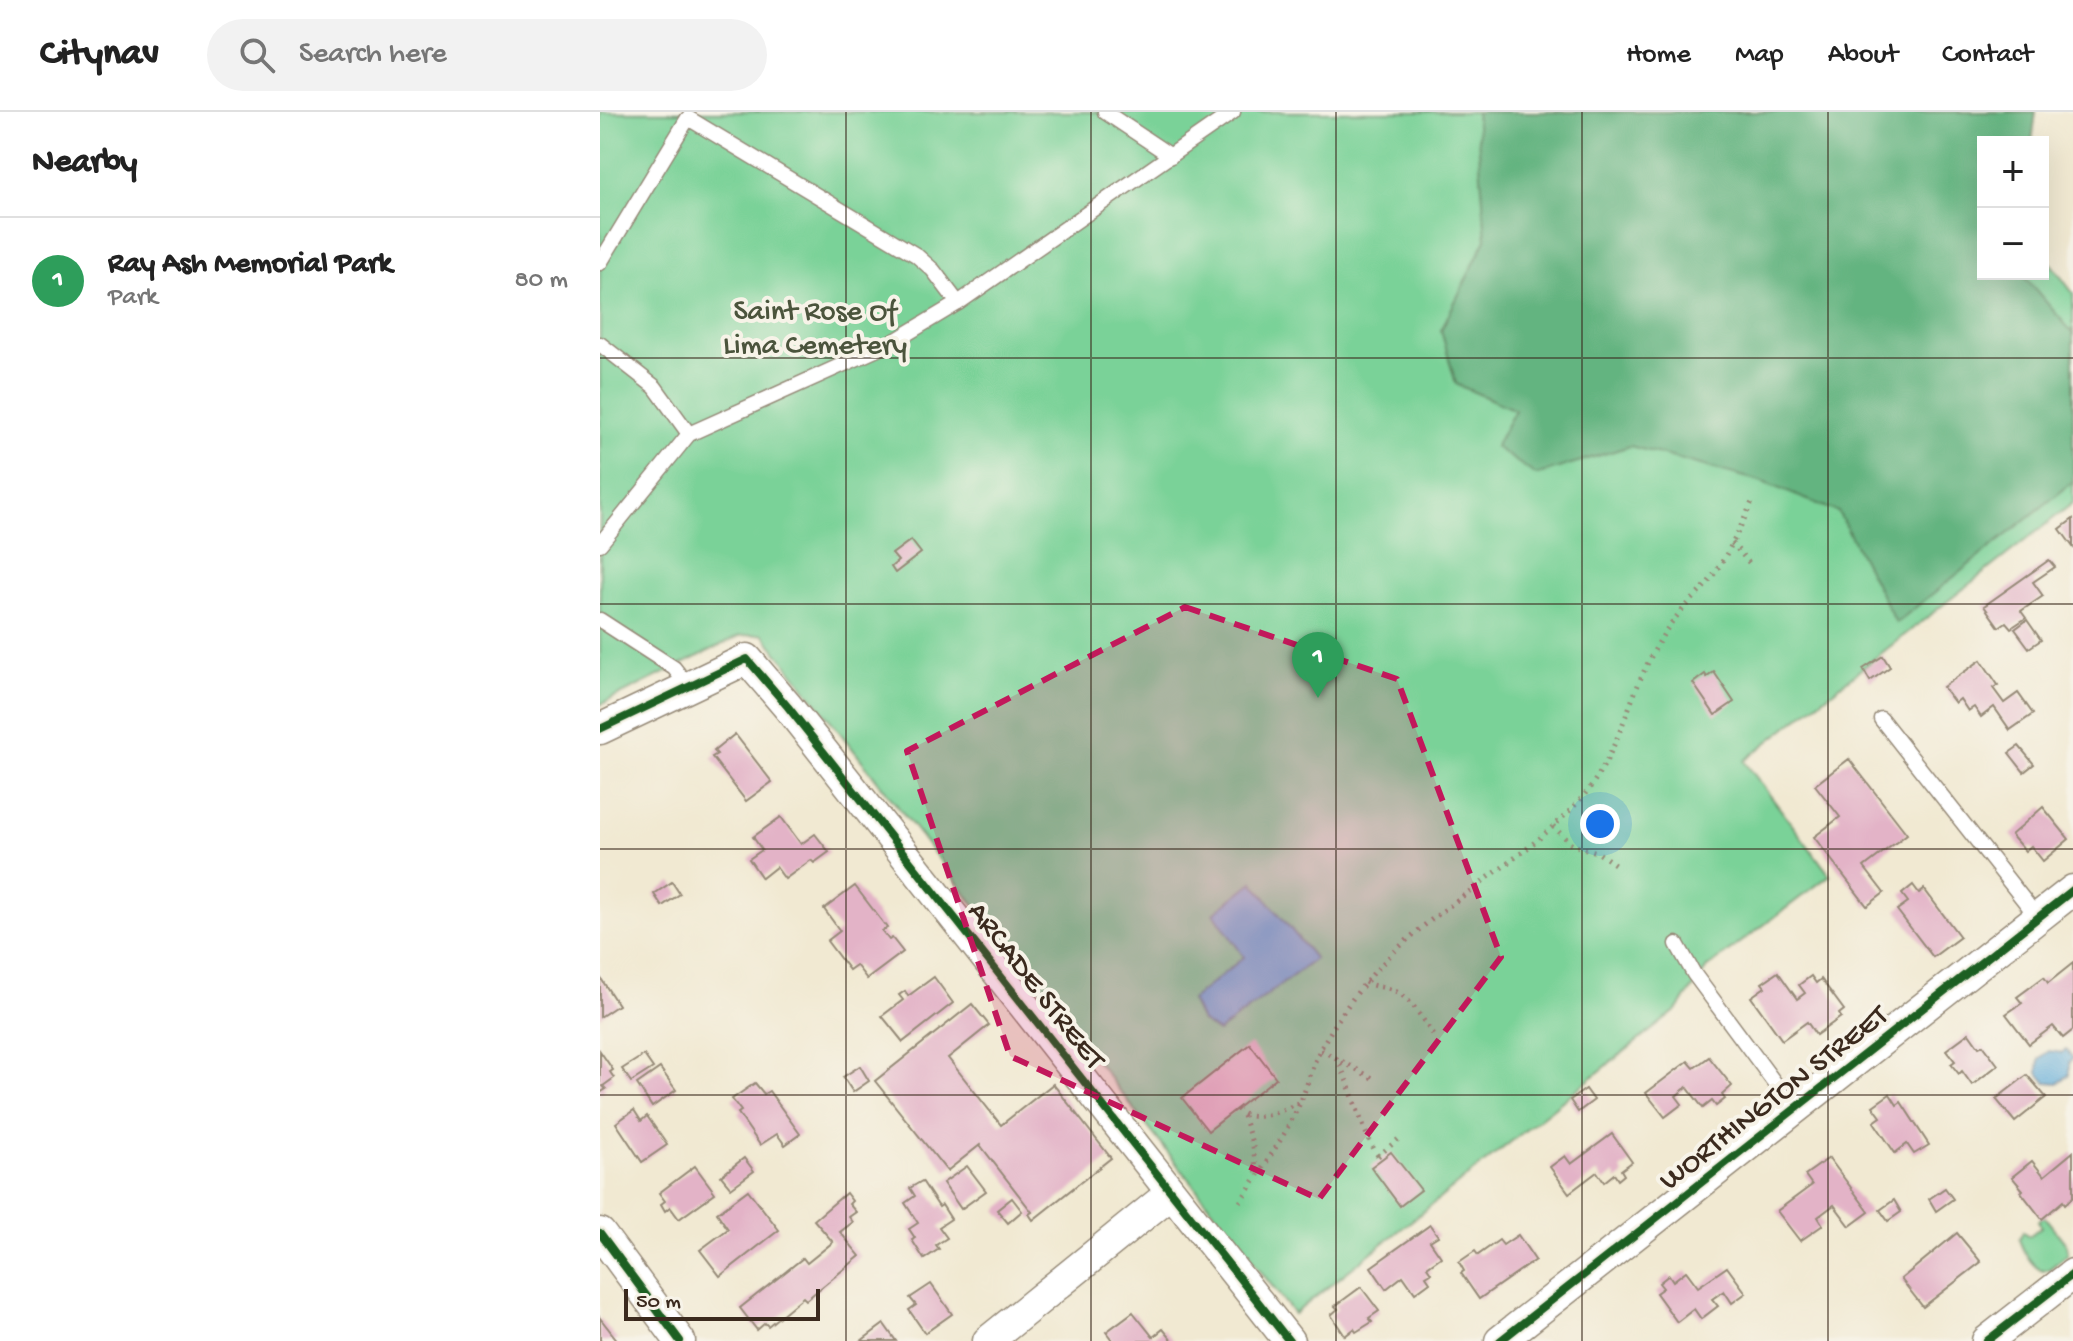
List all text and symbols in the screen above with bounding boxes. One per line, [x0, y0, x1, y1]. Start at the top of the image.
search box [207, 19, 767, 91]
text: Citynav [40, 33, 159, 77]
icon: search [235, 33, 279, 77]
text: Search here [299, 38, 447, 73]
text: Home [1626, 39, 1691, 72]
text: Map [1735, 39, 1784, 72]
text: About [1828, 39, 1898, 72]
text: Contact [1942, 39, 2033, 72]
map controls [1977, 136, 2049, 280]
button: + [1977, 136, 2049, 208]
text: Nearby [32, 144, 137, 184]
button: − [1977, 208, 2049, 280]
text: Ray Ash Memorial Park [108, 248, 392, 283]
text: 1 [53, 266, 63, 297]
text: 80 m [514, 266, 568, 297]
text: Park [108, 283, 158, 314]
park label: Saint Rose Of Lima Cemetery [723, 296, 907, 365]
pin: 1 [1292, 632, 1344, 698]
your location [1580, 804, 1620, 844]
street label: ARCADE STREET [958, 896, 1112, 1079]
street label: WORTHINGTON STREET [1654, 999, 1897, 1200]
scale bar [624, 1285, 820, 1321]
text: 50 m [636, 1290, 681, 1316]

